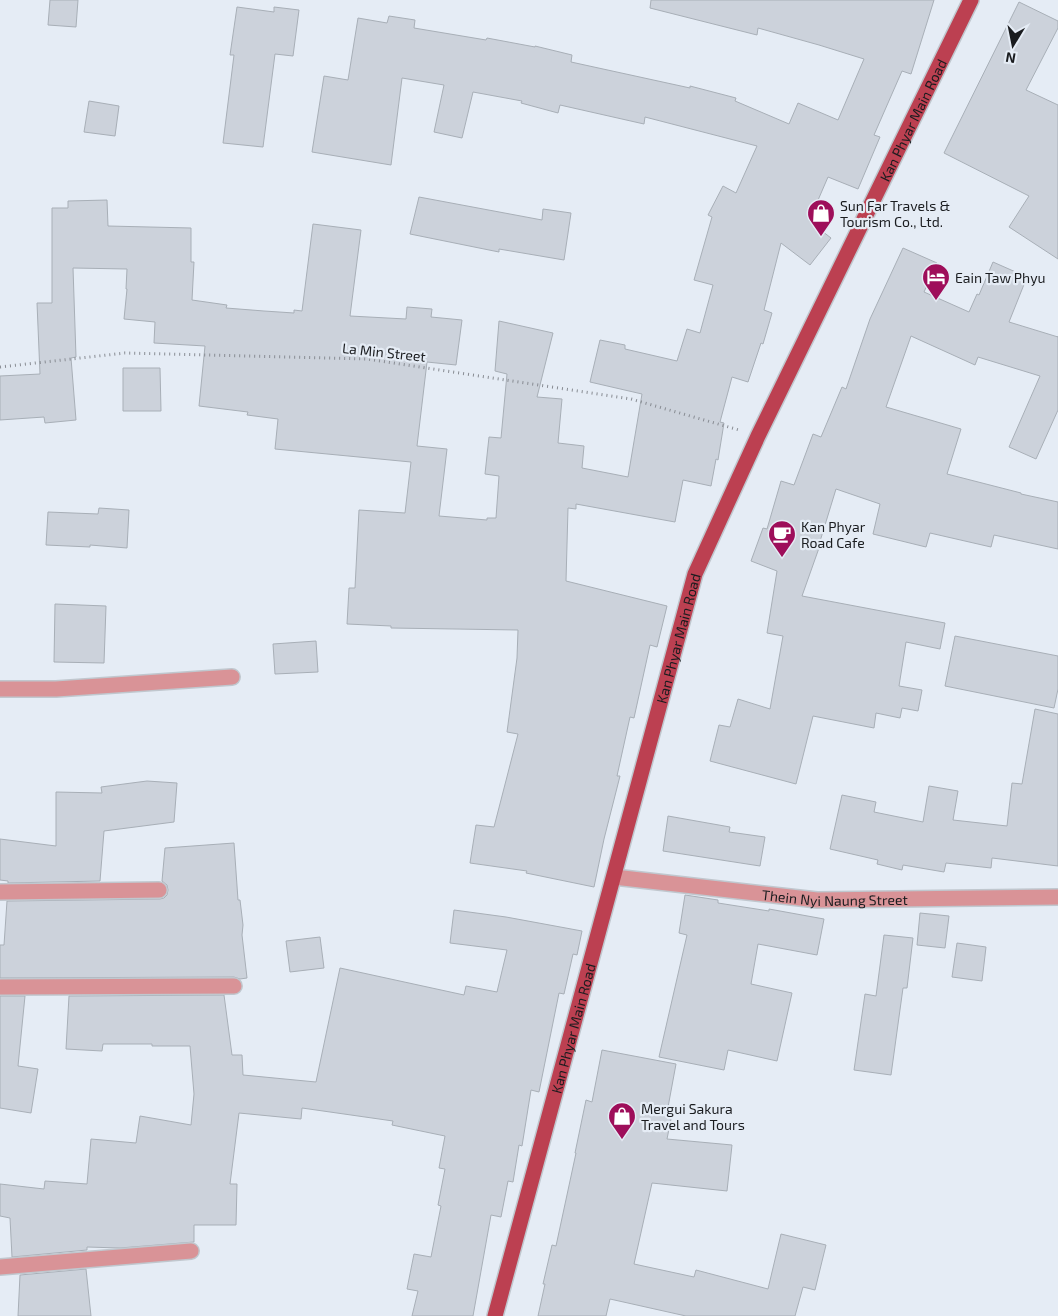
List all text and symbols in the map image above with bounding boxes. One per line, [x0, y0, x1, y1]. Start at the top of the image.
north arrow [988, 20, 1038, 70]
text: N [1004, 49, 1017, 68]
street label: Kan Phyar Main Road [875, 56, 950, 184]
place label: Sun Far Travels & Tourism Co., Ltd. [840, 197, 950, 230]
shop icon: Sun Far Travels & Tourism Co., Ltd. [806, 198, 836, 237]
hotel icon: Eain Taw Phyu [921, 262, 951, 301]
place label: Eain Taw Phyu [955, 269, 1046, 286]
street label: La Min Street [341, 339, 427, 365]
place label: Kan Phyar Road Cafe [801, 518, 866, 551]
cafe icon: Kan Phyar Road Cafe [767, 519, 797, 558]
street label: Kan Phyar Main Road [652, 571, 703, 705]
street label: Thein Nyi Naung Street [761, 885, 908, 909]
street label: Kan Phyar Main Road [547, 961, 598, 1095]
place label: Mergui Sakura Travel and Tours [641, 1100, 745, 1133]
shop icon: Mergui Sakura Travel and Tours [607, 1101, 637, 1140]

